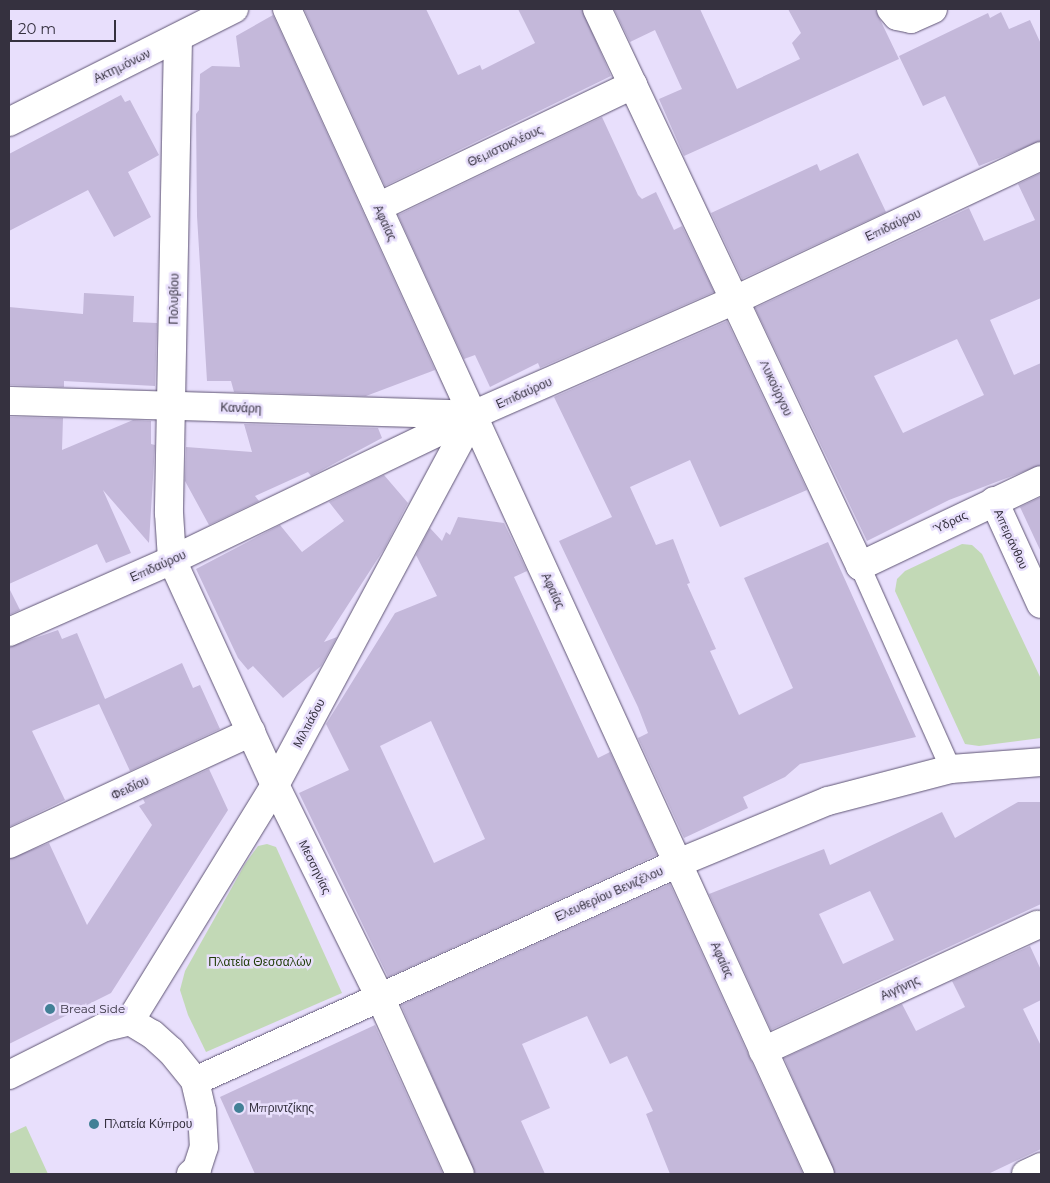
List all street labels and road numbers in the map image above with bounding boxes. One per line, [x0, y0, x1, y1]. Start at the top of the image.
street label: Ακτημόνων [91, 46, 153, 86]
street label: Θεμιστοκλέους [465, 122, 545, 170]
street label: Αφαίας [370, 203, 400, 243]
street label: Επιδαύρου [863, 206, 923, 244]
street label: Πολυβίου [166, 273, 182, 325]
street label: Λυκούργου [757, 358, 795, 418]
street label: Επιδαύρου [494, 374, 554, 412]
street label: Κανάρη [220, 400, 262, 416]
street label: Απειράνθου [991, 507, 1031, 571]
street label: Ύδρας [930, 508, 970, 536]
street label: Επιδαύρου [128, 547, 188, 585]
street label: Αφαίας [538, 571, 568, 611]
street label: Μιλτιάδου [290, 696, 328, 750]
street label: Φειδίου [109, 773, 151, 803]
street label: Μεσσηνίας [296, 838, 334, 896]
street label: Ελευθερίου Βενιζέλου [553, 864, 665, 924]
street label: Αφαίας [708, 940, 736, 980]
street label: Αιγήνης [878, 973, 922, 1003]

